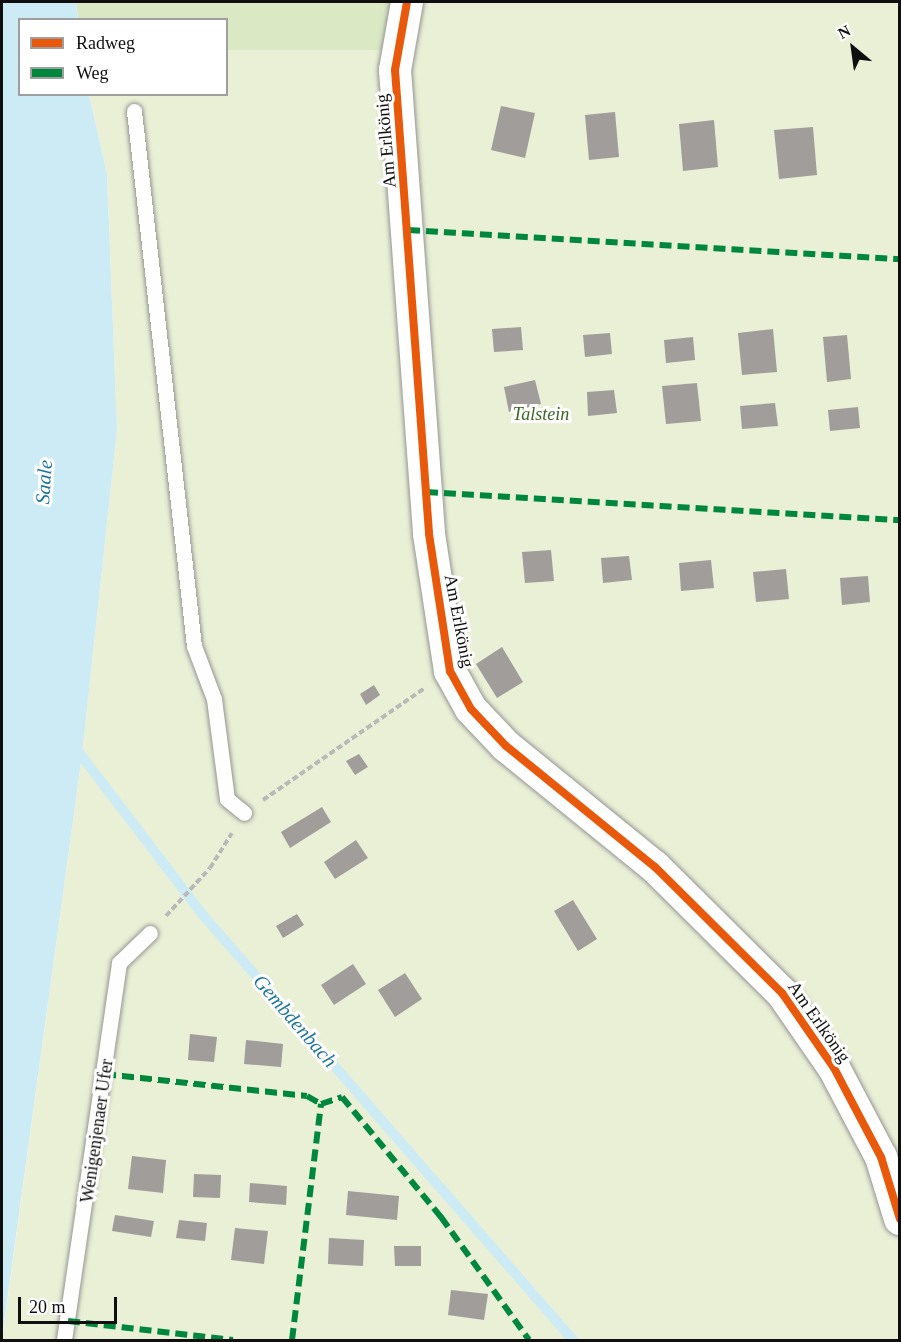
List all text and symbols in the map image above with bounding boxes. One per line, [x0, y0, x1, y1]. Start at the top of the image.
legend [18, 18, 228, 96]
north arrow [823, 18, 883, 78]
text: N [835, 22, 853, 42]
text: Radweg [76, 33, 135, 53]
text: Weg [76, 63, 109, 83]
street label: Am Erlkönig [371, 93, 401, 189]
park label: Talstein [513, 403, 569, 425]
water label: Saale [30, 459, 58, 505]
street label: Am Erlkönig [439, 573, 479, 669]
water label: Gembdenbach [248, 970, 342, 1072]
street label: Am Erlkönig [783, 977, 855, 1067]
street label: Wenigenjenaer Ufer [76, 1058, 118, 1204]
scale bar [21, 1285, 120, 1323]
text: 20 m [29, 1297, 66, 1317]

